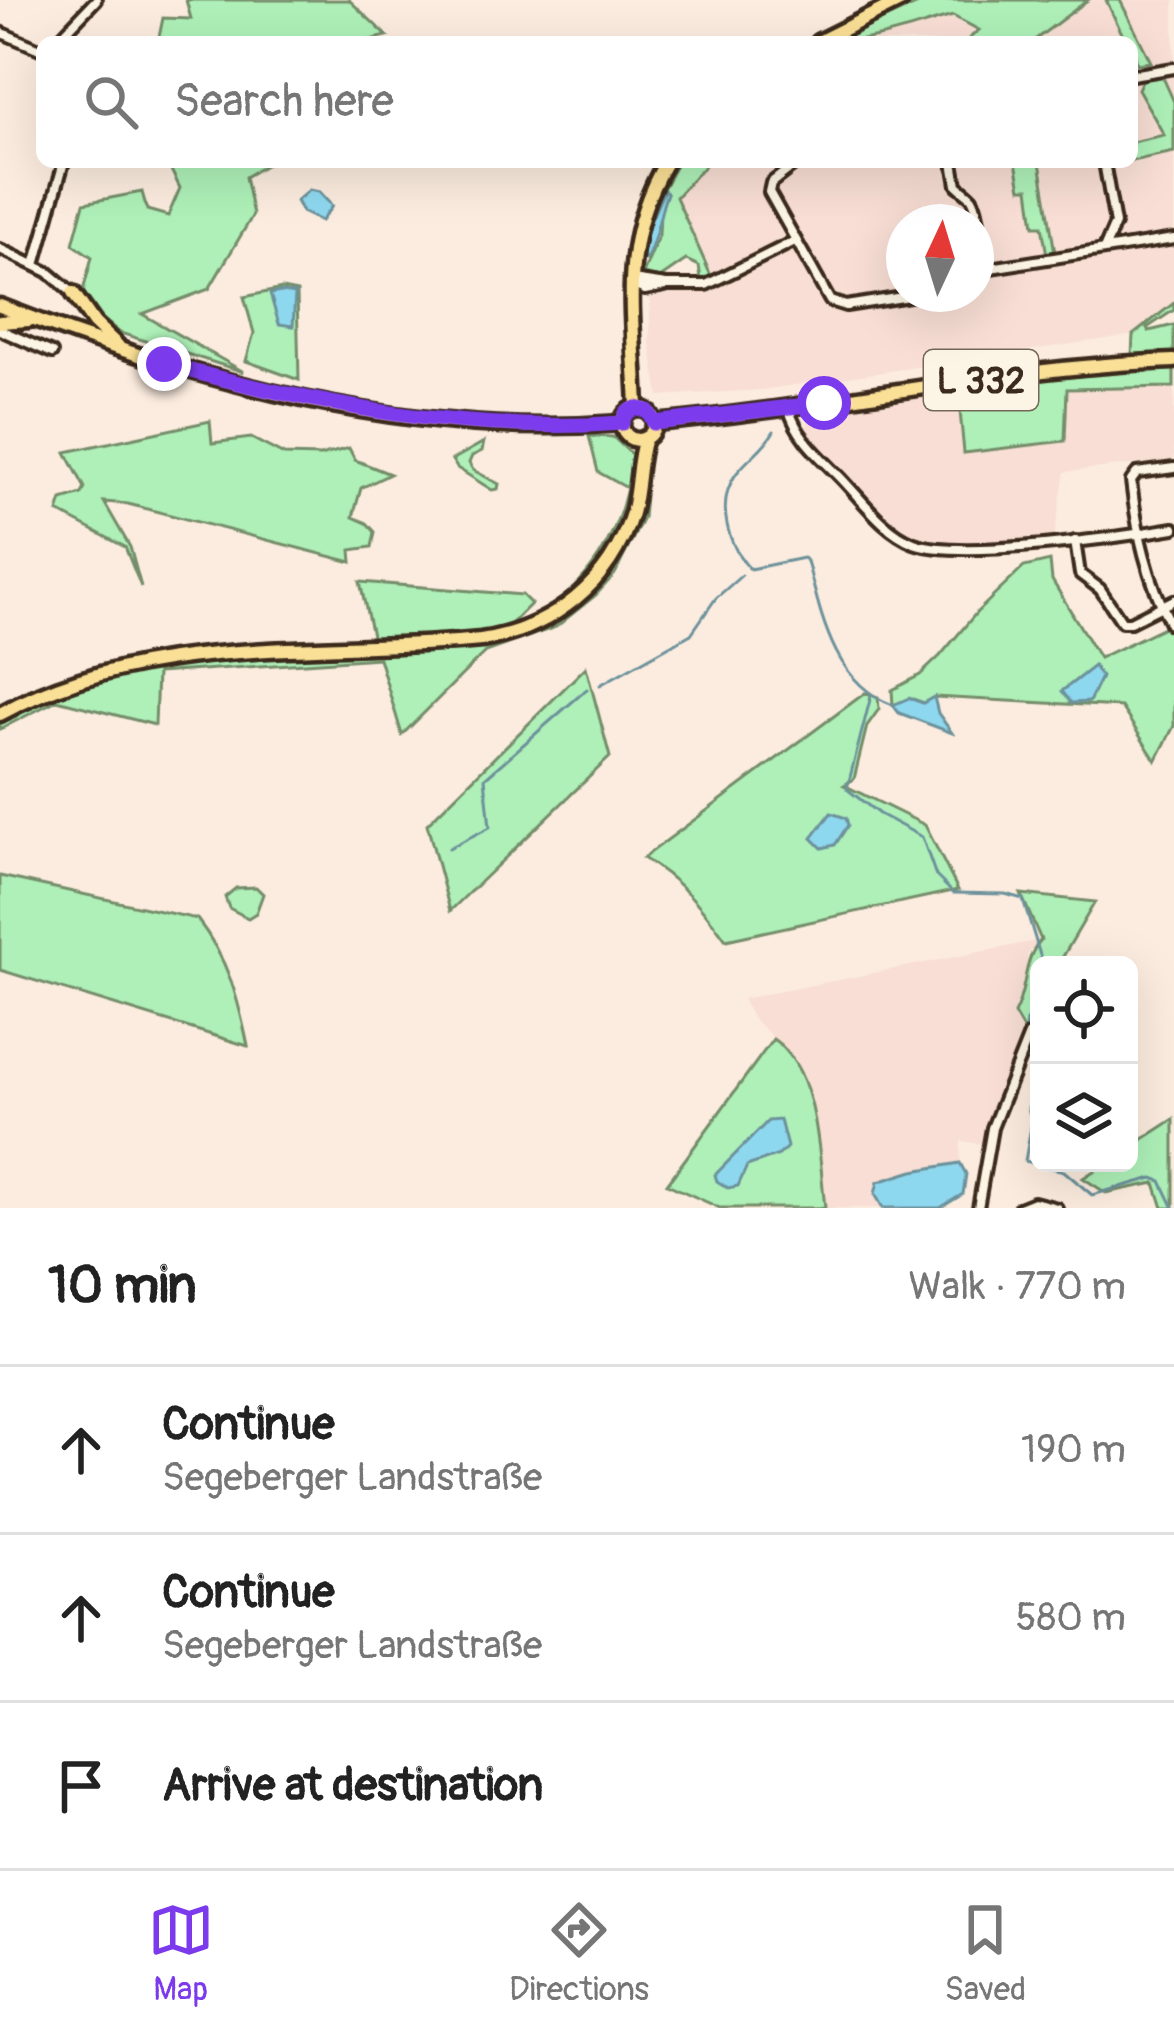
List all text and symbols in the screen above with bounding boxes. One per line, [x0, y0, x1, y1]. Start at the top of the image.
search box [36, 36, 1138, 168]
icon: search [78, 69, 144, 135]
text: Search here [174, 74, 394, 130]
north arrow [886, 204, 994, 312]
route end [137, 337, 191, 391]
road number: L 332 [924, 350, 1038, 410]
route start [797, 376, 851, 430]
map controls [1030, 956, 1138, 1172]
button: locate [1030, 956, 1138, 1064]
button: layers [1030, 1064, 1138, 1172]
text: 10 min [48, 1254, 197, 1318]
text: Walk · 770 m [908, 1262, 1126, 1311]
text: Continue [162, 1397, 335, 1453]
icon: ahead [48, 1417, 114, 1483]
text: 190 m [1021, 1425, 1126, 1474]
text: Segeberger Landstraße [162, 1453, 542, 1502]
text: Continue [162, 1565, 335, 1621]
icon: ahead [48, 1585, 114, 1651]
text: 580 m [1015, 1593, 1126, 1642]
text: Segeberger Landstraße [162, 1621, 542, 1670]
icon: arrive [48, 1753, 114, 1819]
text: Arrive at destination [162, 1758, 543, 1814]
tab: Map [148, 1897, 214, 2010]
tab: Directions [509, 1897, 649, 2010]
tab: Saved [944, 1897, 1026, 2010]

